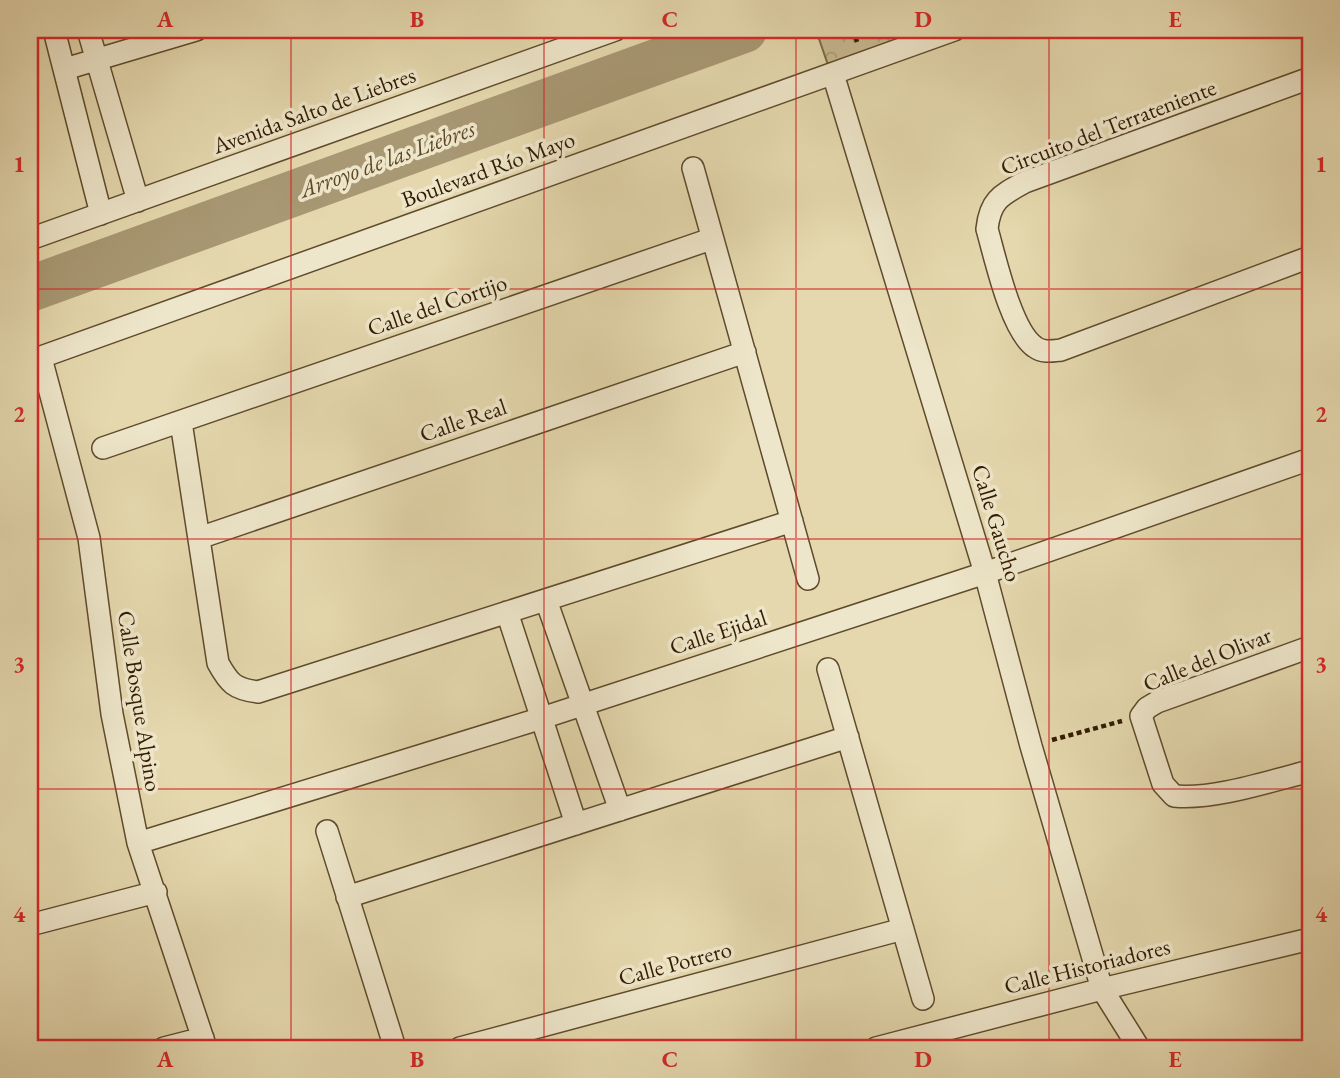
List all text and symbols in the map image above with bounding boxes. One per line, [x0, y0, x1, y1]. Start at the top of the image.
text: A [156, 4, 174, 34]
text: B [410, 4, 424, 34]
text: C [662, 4, 678, 34]
text: D [914, 4, 932, 34]
text: E [1168, 4, 1182, 34]
street label: Avenida Salto de Liebres [208, 59, 420, 161]
street label: Circuito del Terrateniente [996, 72, 1220, 182]
water label: Arroyo de las Liebres [293, 112, 479, 205]
street label: Boulevard Río Mayo [397, 124, 579, 214]
text: 1 [13, 149, 25, 179]
text: 1 [1315, 149, 1327, 179]
street label: Calle del Cortijo [363, 267, 511, 343]
street label: Calle Real [415, 391, 511, 449]
text: 2 [13, 399, 25, 429]
text: 2 [1315, 399, 1327, 429]
street label: Calle Gaucho [965, 461, 1029, 585]
street label: Calle Ejidal [666, 602, 771, 662]
street label: Calle Bosque Alpino [111, 608, 169, 794]
street label: Calle del Olivar [1138, 619, 1276, 698]
text: 3 [13, 649, 25, 679]
text: 3 [1315, 649, 1327, 679]
text: 4 [13, 899, 26, 929]
text: 4 [1315, 899, 1328, 929]
street label: Calle Historiadores [1001, 931, 1173, 1001]
street label: Calle Potrero [615, 933, 735, 993]
text: A [156, 1044, 174, 1074]
text: B [410, 1044, 424, 1074]
text: C [662, 1044, 678, 1074]
text: D [914, 1044, 932, 1074]
text: E [1168, 1044, 1182, 1074]

